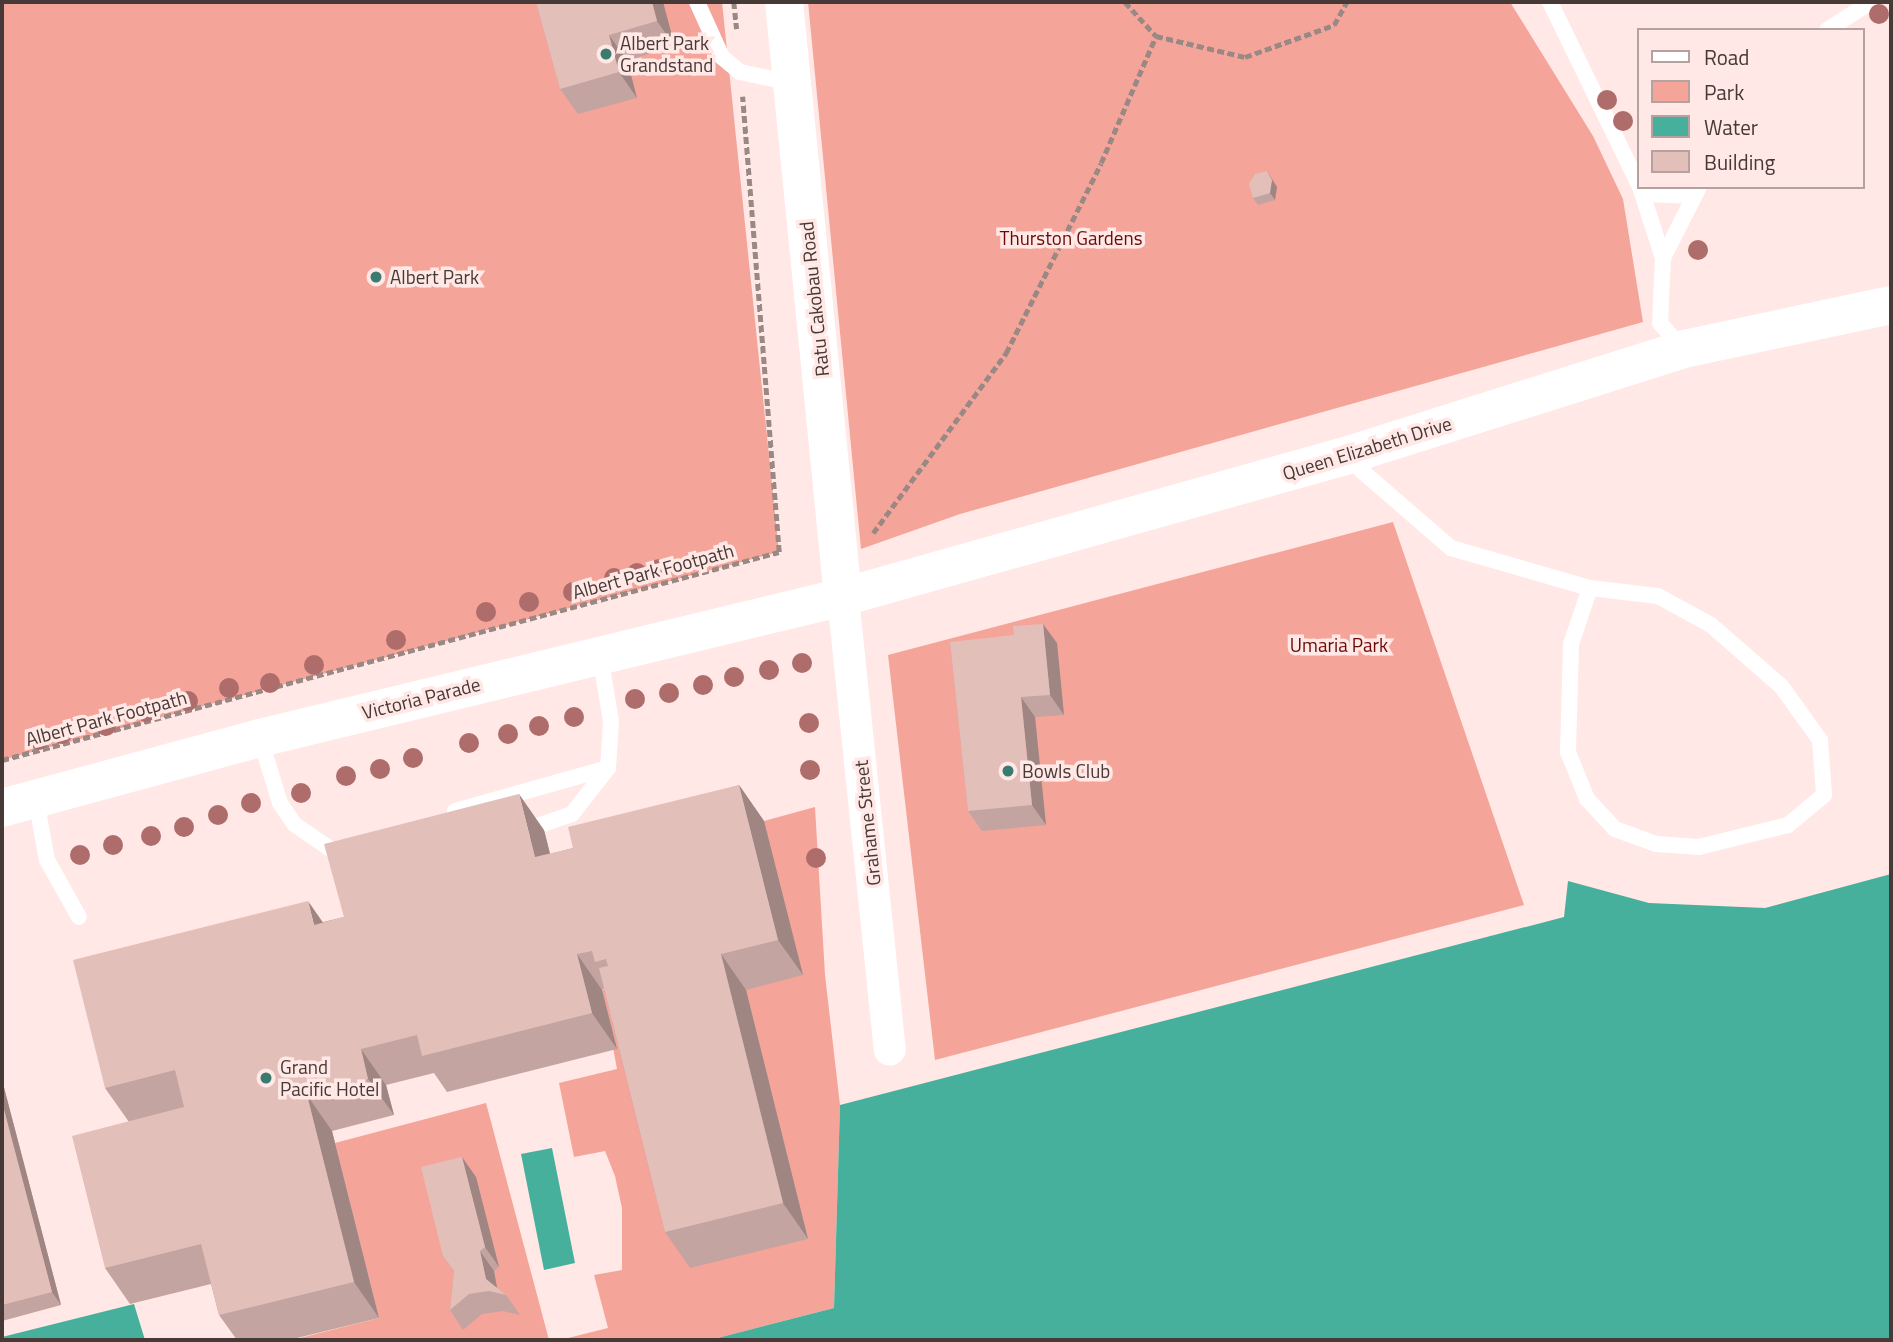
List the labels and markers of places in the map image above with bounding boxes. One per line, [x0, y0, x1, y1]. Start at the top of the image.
place label: Albert Park Grandstand [620, 32, 713, 76]
marker: Albert Park Grandstand [598, 46, 614, 62]
place label: Albert Park [390, 266, 479, 288]
marker: Albert Park [368, 269, 384, 285]
place label: Bowls Club [1022, 760, 1110, 782]
marker: Bowls Club [1000, 763, 1016, 779]
place label: Grand Pacific Hotel [280, 1056, 379, 1100]
marker: Grand Pacific Hotel [258, 1070, 274, 1086]

